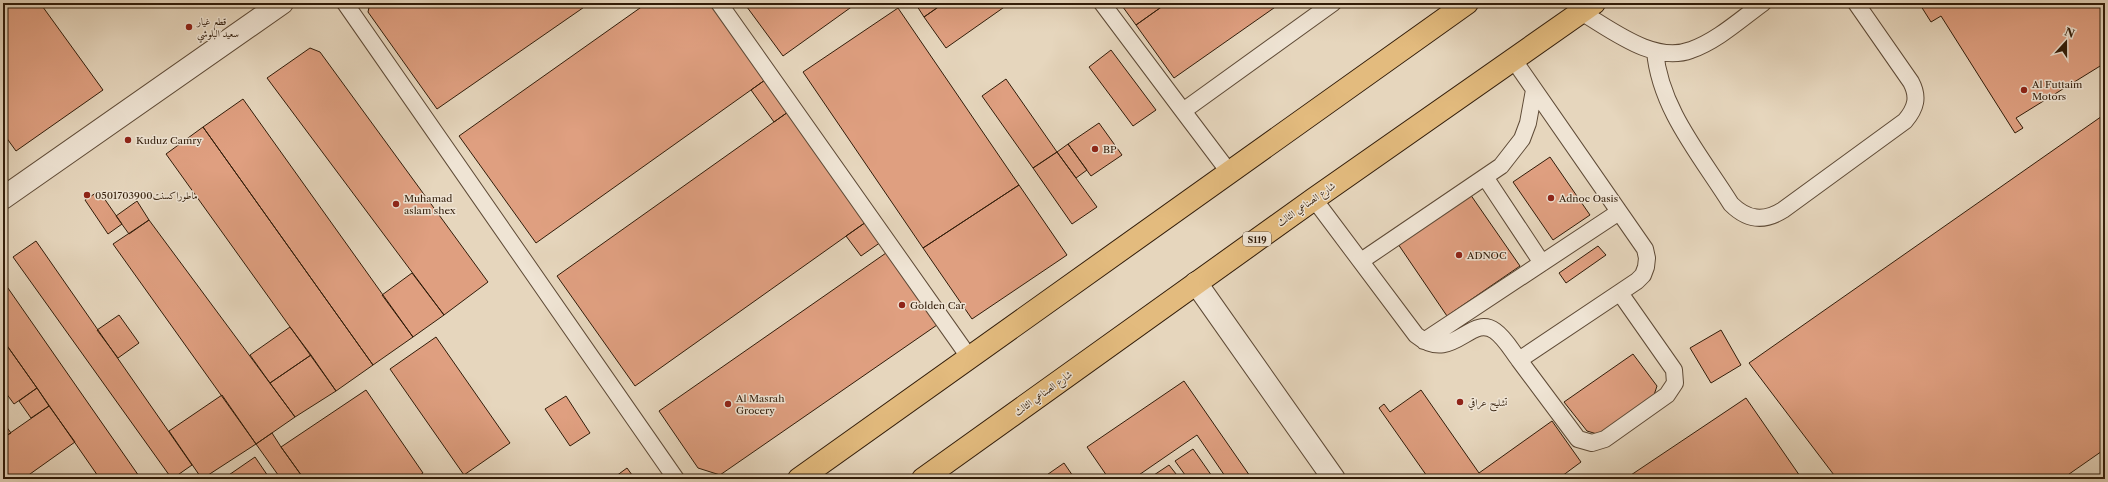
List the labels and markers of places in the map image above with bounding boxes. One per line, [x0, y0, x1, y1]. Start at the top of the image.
place label: قطع غيار سعيد البلوشي [196, 15, 239, 43]
marker: قطع غيار سعيد البلوشي [184, 22, 194, 32]
place label: Al Futtaim Motors [2031, 78, 2083, 103]
marker: Al Futtaim Motors [2019, 85, 2029, 95]
place label: Kuduz Camry [136, 134, 203, 147]
marker: Kuduz Camry [123, 135, 133, 145]
place label: BP [1103, 143, 1117, 156]
marker: BP [1090, 144, 1100, 154]
place label: ماطوراكسنت0501703900 [95, 189, 198, 202]
marker: ماطوراكسنت0501703900 [82, 190, 92, 200]
place label: Muhamad aslam shex [404, 192, 456, 217]
place label: Adnoc Oasis [1558, 192, 1618, 205]
marker: Adnoc Oasis [1546, 193, 1556, 203]
marker: Muhamad aslam shex [391, 199, 401, 209]
place label: ADNOC [1466, 249, 1507, 262]
marker: ADNOC [1454, 250, 1464, 260]
place label: Golden Car [910, 299, 966, 312]
marker: Golden Car [897, 300, 907, 310]
place label: Al Masrah Grocery [735, 392, 785, 417]
place label: تشليح عراقي [1468, 396, 1507, 412]
marker: تشليح عراقي [1455, 397, 1465, 407]
marker: Al Masrah Grocery [723, 399, 733, 409]

